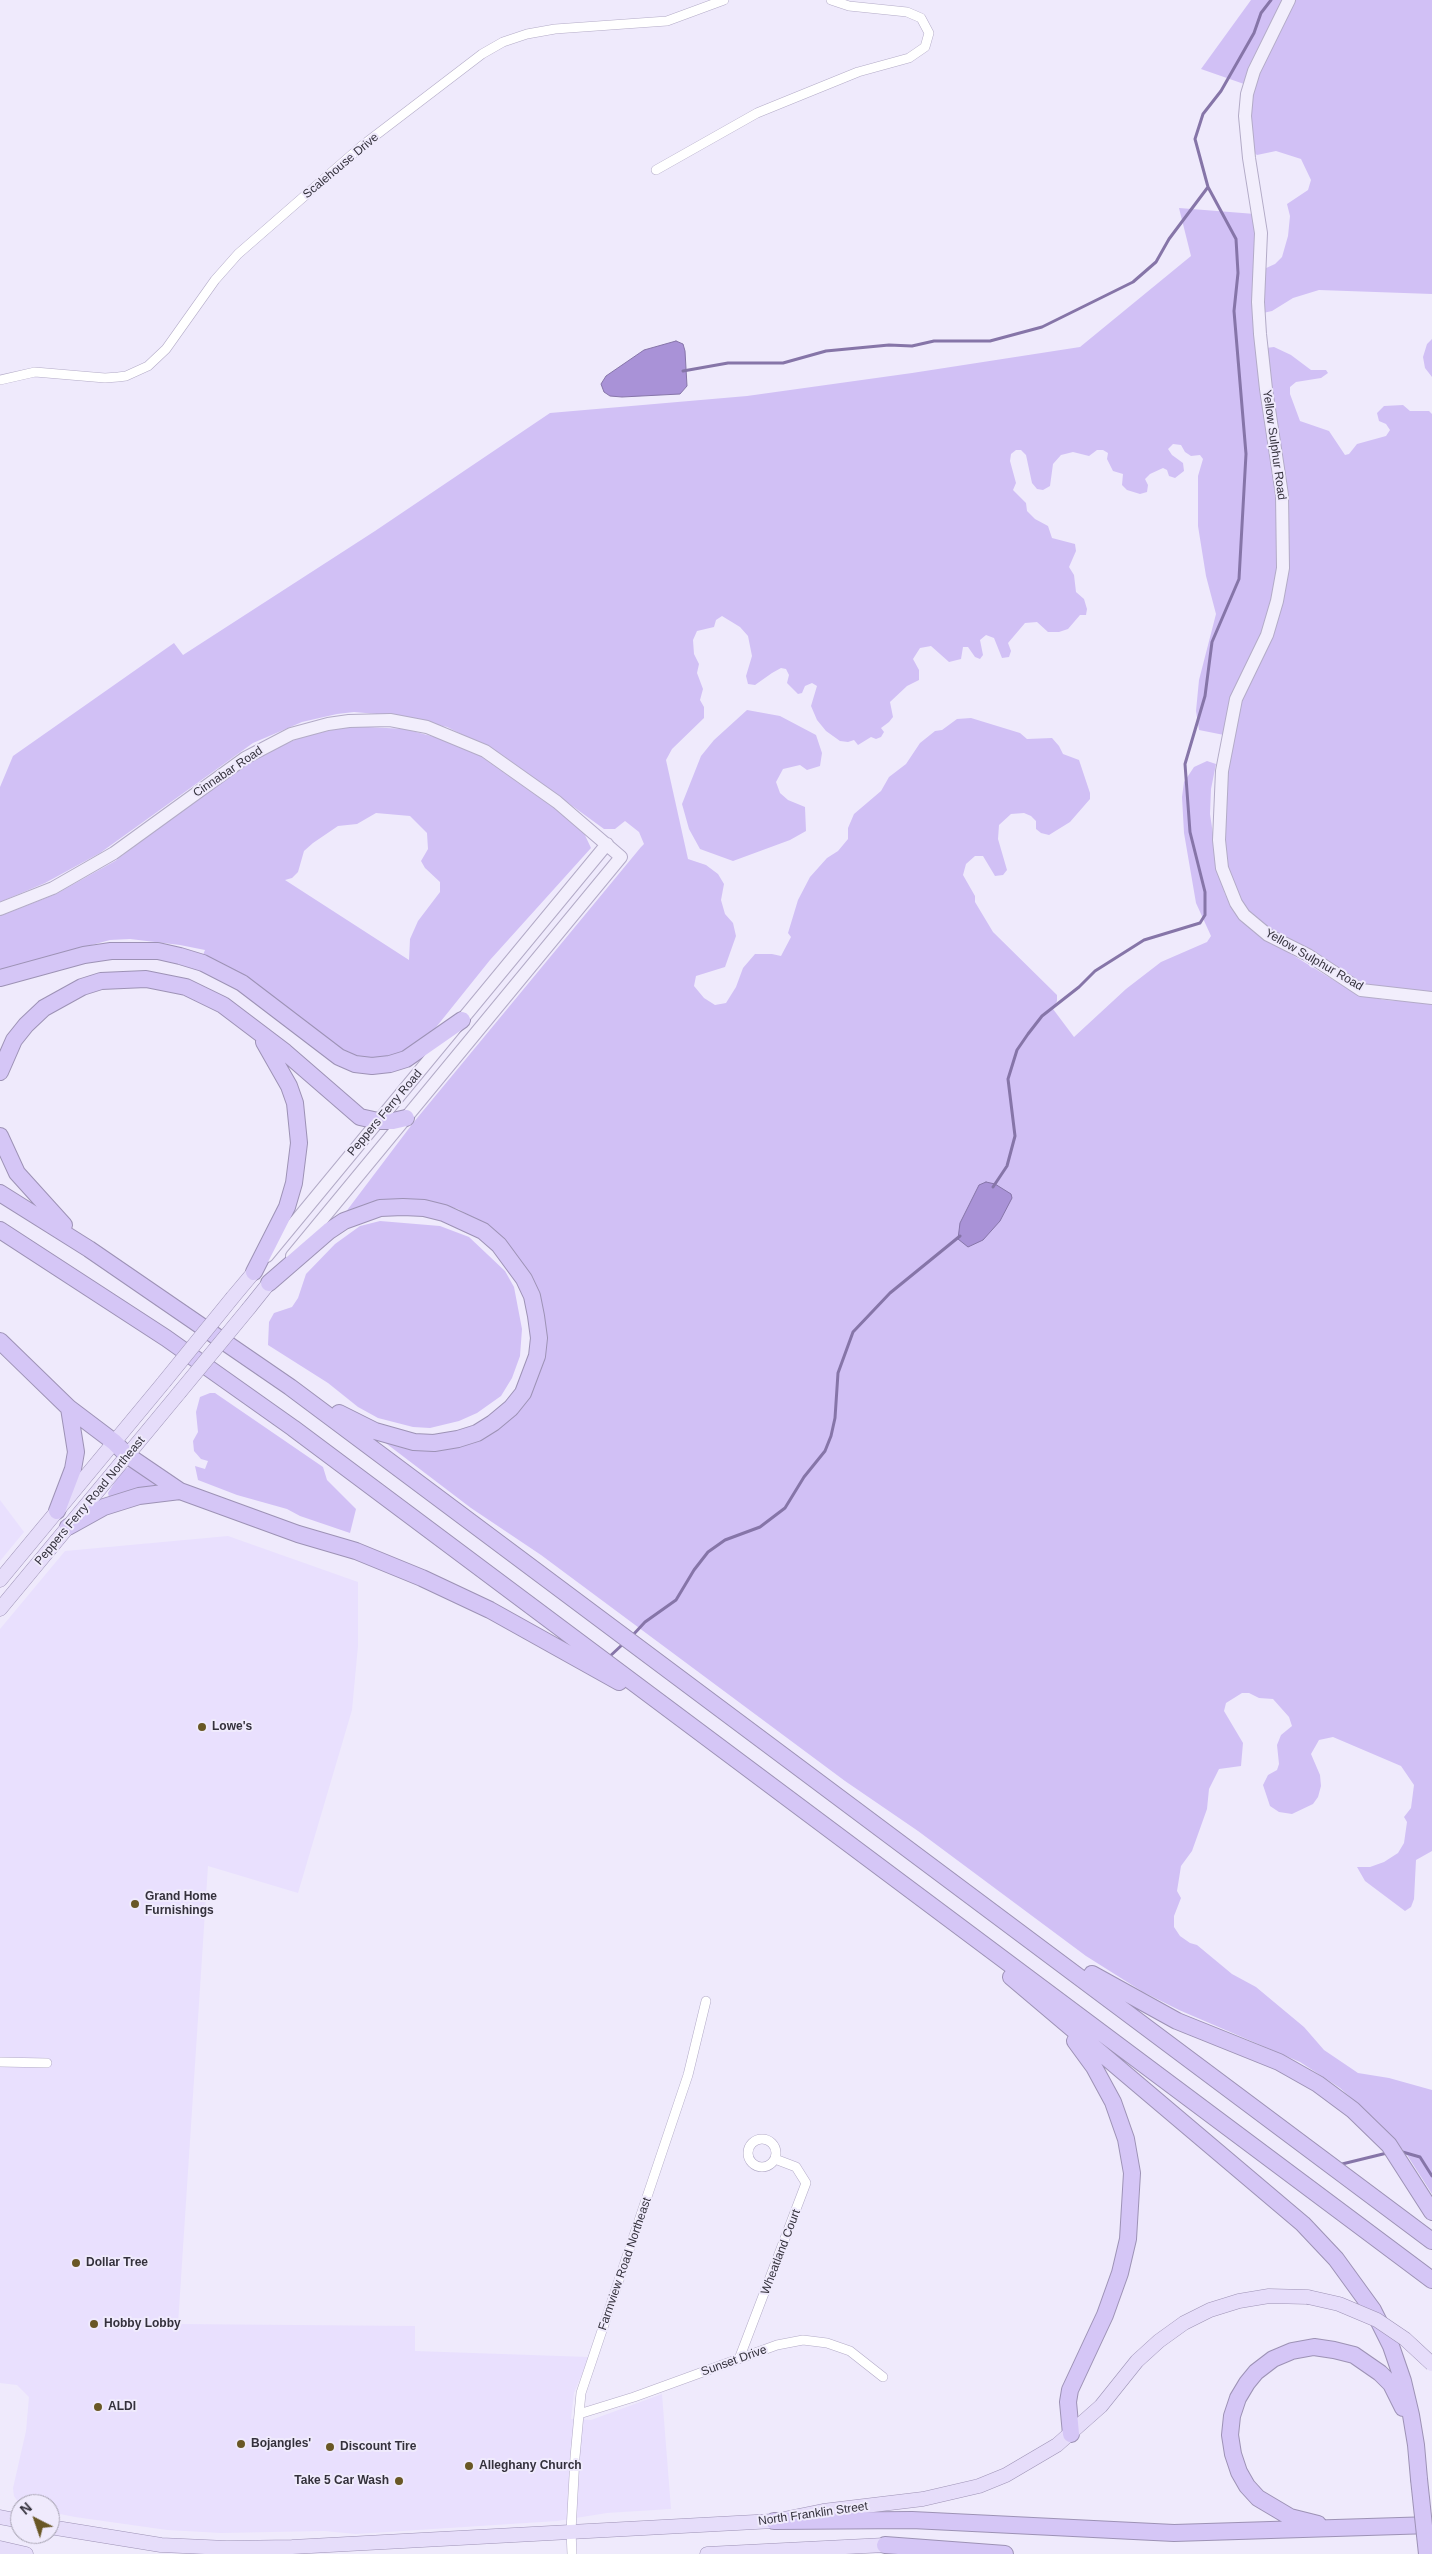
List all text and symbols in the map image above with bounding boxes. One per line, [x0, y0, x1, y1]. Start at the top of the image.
street label: Scalehouse Drive [300, 130, 382, 202]
street label: Yellow Sulphur Road [1259, 389, 1289, 501]
street label: Cinnabar Road [191, 743, 265, 801]
street label: Yellow Sulphur Road [1262, 926, 1366, 994]
street label: Peppers Ferry Road [345, 1067, 425, 1159]
street label: Peppers Ferry Road Northeast [32, 1434, 148, 1568]
place label: Lowe's [212, 1720, 252, 1734]
marker: Lowe's [196, 1721, 208, 1733]
place label: Grand Home Furnishings [145, 1890, 217, 1918]
marker: Grand Home Furnishings [129, 1898, 141, 1910]
street label: Farmview Road Northeast [596, 2196, 654, 2332]
street label: Wheatland Court [758, 2207, 804, 2297]
place label: Dollar Tree [86, 2256, 148, 2270]
marker: Dollar Tree [70, 2257, 82, 2269]
place label: Hobby Lobby [104, 2317, 181, 2331]
marker: Hobby Lobby [88, 2318, 100, 2330]
street label: Sunset Drive [699, 2342, 769, 2380]
place label: ALDI [108, 2400, 136, 2414]
marker: ALDI [92, 2401, 104, 2413]
place label: Bojangles' [251, 2437, 311, 2451]
marker: Bojangles' [235, 2438, 247, 2450]
place label: Discount Tire [340, 2440, 416, 2454]
marker: Discount Tire [324, 2441, 336, 2453]
place label: Alleghany Church [479, 2459, 582, 2473]
marker: Alleghany Church [463, 2460, 475, 2472]
place label: Take 5 Car Wash [294, 2474, 389, 2488]
marker: Take 5 Car Wash [393, 2475, 405, 2487]
north arrow [10, 2494, 60, 2544]
text: N [17, 2499, 35, 2518]
street label: North Franklin Street [757, 2499, 869, 2529]

